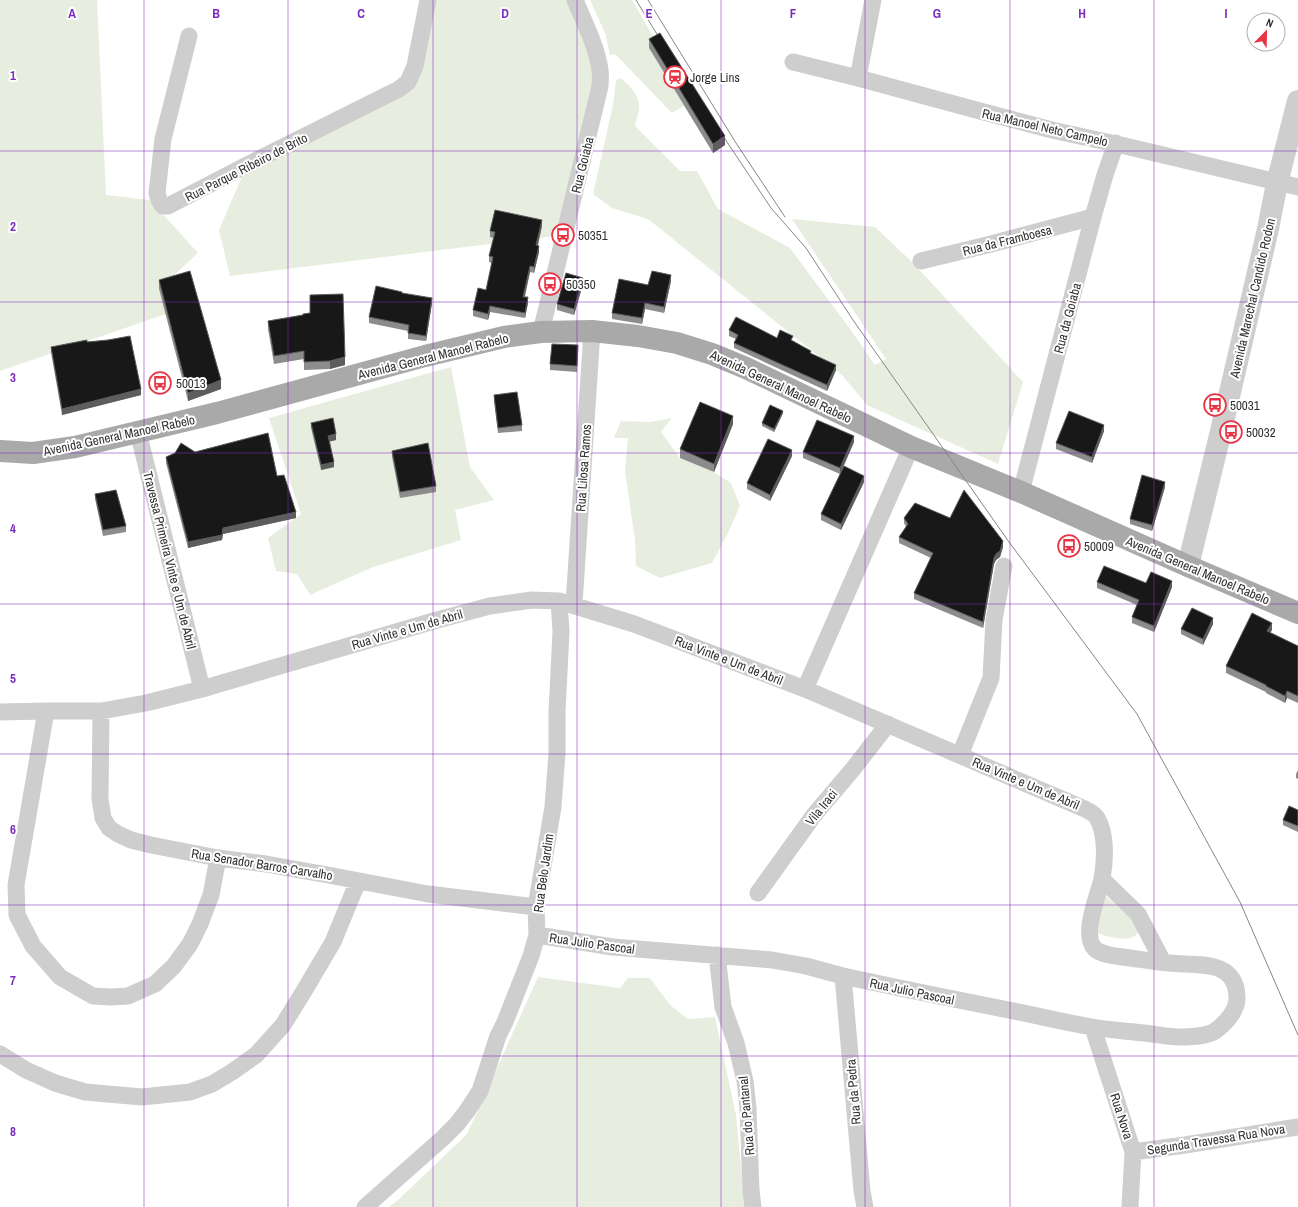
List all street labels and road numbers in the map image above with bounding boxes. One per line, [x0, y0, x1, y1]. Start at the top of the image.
street label: Rua Manoel Neto Campelo [980, 105, 1110, 150]
street label: Rua Parque Ribeiro de Brito [182, 129, 310, 206]
street label: Rua Goiaba [567, 135, 598, 195]
street label: Avenida Marechal Candido Rodon [1226, 217, 1279, 381]
street label: Rua da Framboesa [961, 221, 1054, 260]
street label: Rua da Goiaba [1050, 281, 1085, 355]
street label: Avenida General Manoel Rabelo [355, 330, 510, 384]
street label: Avenida General Manoel Rabelo [706, 346, 854, 427]
street label: Avenida General Manoel Rabelo [41, 411, 196, 460]
street label: Rua Lilosa Ramos [572, 424, 595, 512]
street label: Travessa Primeira Vinte e Um de Abril [139, 470, 200, 651]
street label: Avenida General Manoel Rabelo [1122, 532, 1272, 608]
street label: Rua Vinte e Um de Abril [350, 605, 465, 653]
street label: Rua Vinte e Um de Abril [672, 632, 785, 689]
street label: Rua Vinte e Um de Abril [970, 753, 1082, 814]
street label: Vila Iraci [802, 786, 841, 829]
street label: Rua Belo Jardim [530, 832, 557, 914]
street label: Rua Senador Barros Carvalho [190, 845, 334, 884]
street label: Rua Julio Pascoal [548, 929, 636, 958]
street label: Rua Julio Pascoal [868, 974, 956, 1009]
street label: Rua da Pedra [842, 1058, 865, 1125]
street label: Rua do Pantanal [735, 1076, 758, 1156]
street label: Rua Nova [1106, 1091, 1137, 1141]
street label: Segunda Travessa Rua Nova [1146, 1120, 1286, 1159]

